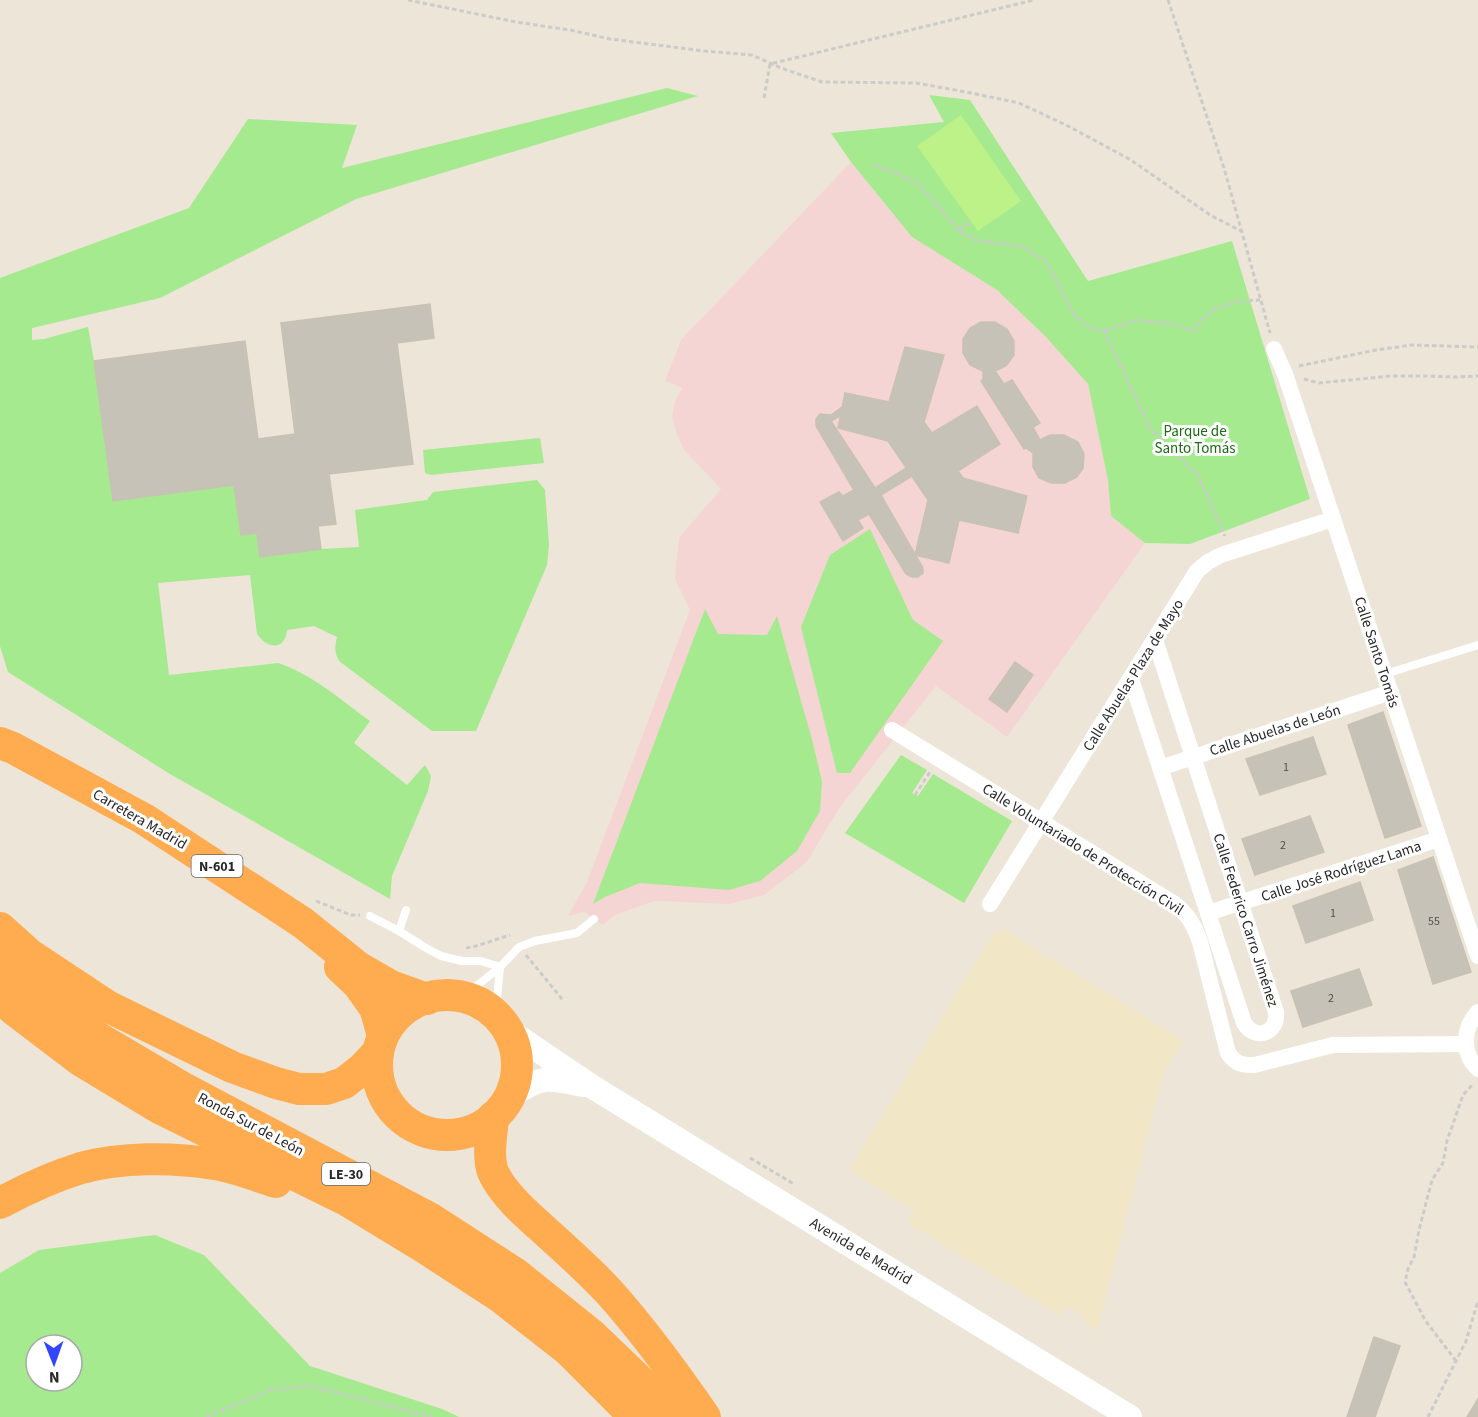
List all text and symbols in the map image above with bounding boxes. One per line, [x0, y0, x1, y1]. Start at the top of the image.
park label: Parque de Santo Tomás [1154, 421, 1236, 459]
street label: Calle Santo Tomás [1349, 594, 1404, 710]
street label: Calle Abuelas Plaza de Mayo [1078, 595, 1189, 755]
street label: Calle Abuelas de León [1207, 699, 1343, 762]
house number: 1 [1283, 759, 1289, 776]
street label: Calle Voluntariado de Protección Civil [978, 779, 1188, 920]
street label: Carretera Madrid [89, 784, 191, 855]
street label: Calle Federico Carro Jiménez [1207, 831, 1284, 1010]
street label: Calle José Rodríguez Lama [1258, 836, 1424, 907]
house number: 2 [1280, 837, 1286, 854]
road number: N-601 [192, 855, 242, 877]
house number: 1 [1330, 905, 1336, 922]
house number: 55 [1428, 913, 1440, 930]
house number: 2 [1328, 990, 1334, 1007]
street label: Ronda Sur de León [194, 1088, 308, 1161]
road number: LE-30 [322, 1163, 370, 1185]
street label: Avenida de Madrid [806, 1213, 916, 1290]
north arrow [24, 1333, 84, 1393]
text: N [49, 1366, 60, 1388]

